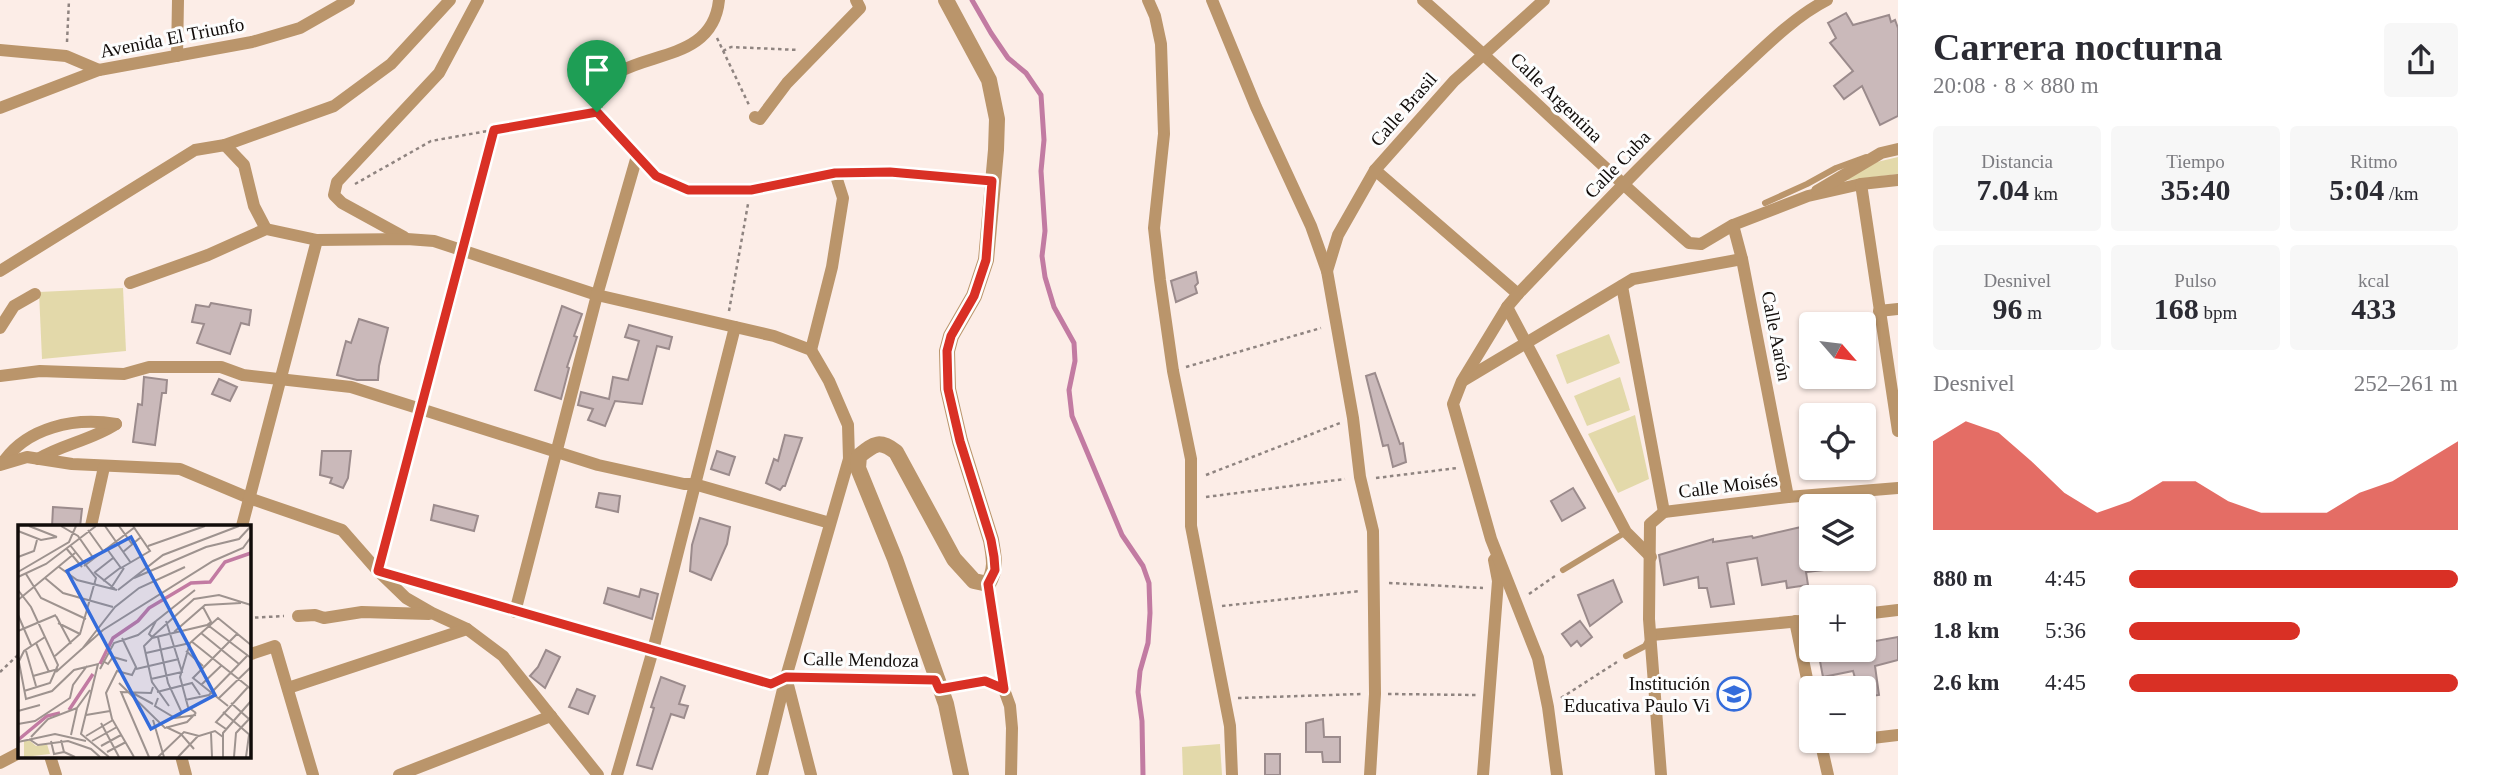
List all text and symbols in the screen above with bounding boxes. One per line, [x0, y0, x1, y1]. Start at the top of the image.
street label: Avenida El Triunfo [98, 13, 246, 62]
button: share [2384, 23, 2458, 97]
text: Carrera nocturna [1933, 26, 2223, 68]
pin [567, 40, 627, 112]
street label: Calle Argentina [1506, 48, 1607, 147]
icon: arrive [578, 51, 616, 89]
street label: Calle Brasil [1366, 68, 1441, 150]
text: 20:08 · 8 × 880 m [1933, 73, 2099, 98]
street label: Calle Cuba [1580, 126, 1655, 202]
text: Distancia [1981, 151, 2053, 172]
text: Tiempo [2166, 151, 2225, 172]
text: Ritmo [2350, 151, 2398, 172]
text: 7.04 [1976, 173, 2029, 206]
text: 35:40 [2160, 173, 2230, 206]
text: 5:04 [2329, 173, 2384, 206]
text: km [2029, 183, 2058, 204]
text: /km [2384, 183, 2418, 204]
text: Desnivel [1983, 270, 2051, 291]
text: Pulso [2174, 270, 2217, 291]
text: kcal [2358, 270, 2390, 291]
street label: Calle Aarón [1757, 289, 1796, 383]
text: 96 [1992, 292, 2022, 325]
text: 168 [2154, 292, 2199, 325]
text: 433 [2351, 292, 2396, 325]
text: m [2022, 302, 2042, 323]
text: bpm [2199, 302, 2237, 323]
north arrow [1799, 312, 1876, 388]
map controls [1799, 312, 1876, 753]
text: Desnivel [1933, 371, 2015, 396]
text: 252–261 m [2354, 371, 2458, 396]
button: locate [1799, 403, 1876, 480]
street label: Calle Moisés [1677, 469, 1779, 502]
button: layers [1799, 494, 1876, 571]
inset map [18, 525, 250, 758]
text: 880 m [1933, 566, 1992, 591]
text: 4:45 [2045, 566, 2086, 591]
button: + [1799, 585, 1876, 662]
text: 1.8 km [1933, 618, 1999, 643]
text: 5:36 [2045, 618, 2086, 643]
street label: Calle Mendoza [803, 648, 919, 671]
text: 2.6 km [1933, 670, 1999, 695]
text: 4:45 [2045, 670, 2086, 695]
place label: Institución Educativa Paulo Vi [1564, 673, 1710, 716]
school or university icon: Institución Educativa Paulo Vi [1715, 675, 1753, 713]
button: − [1799, 676, 1876, 753]

